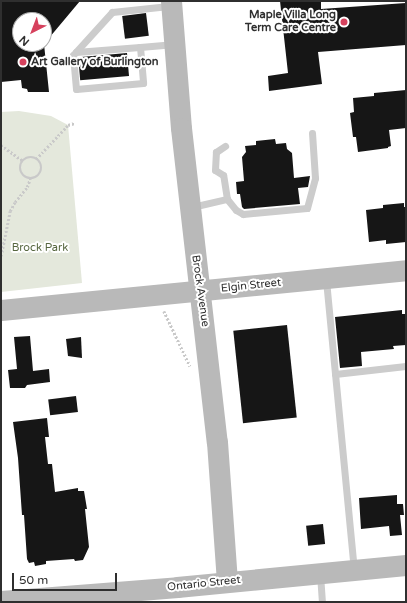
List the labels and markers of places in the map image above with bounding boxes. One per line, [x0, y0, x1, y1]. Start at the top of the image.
place label: Maple Villa Long Term Care Centre [245, 9, 336, 35]
marker: Maple Villa Long Term Care Centre [339, 17, 349, 27]
place label: Art Gallery of Burlington [31, 55, 158, 69]
marker: Art Gallery of Burlington [18, 57, 28, 67]

